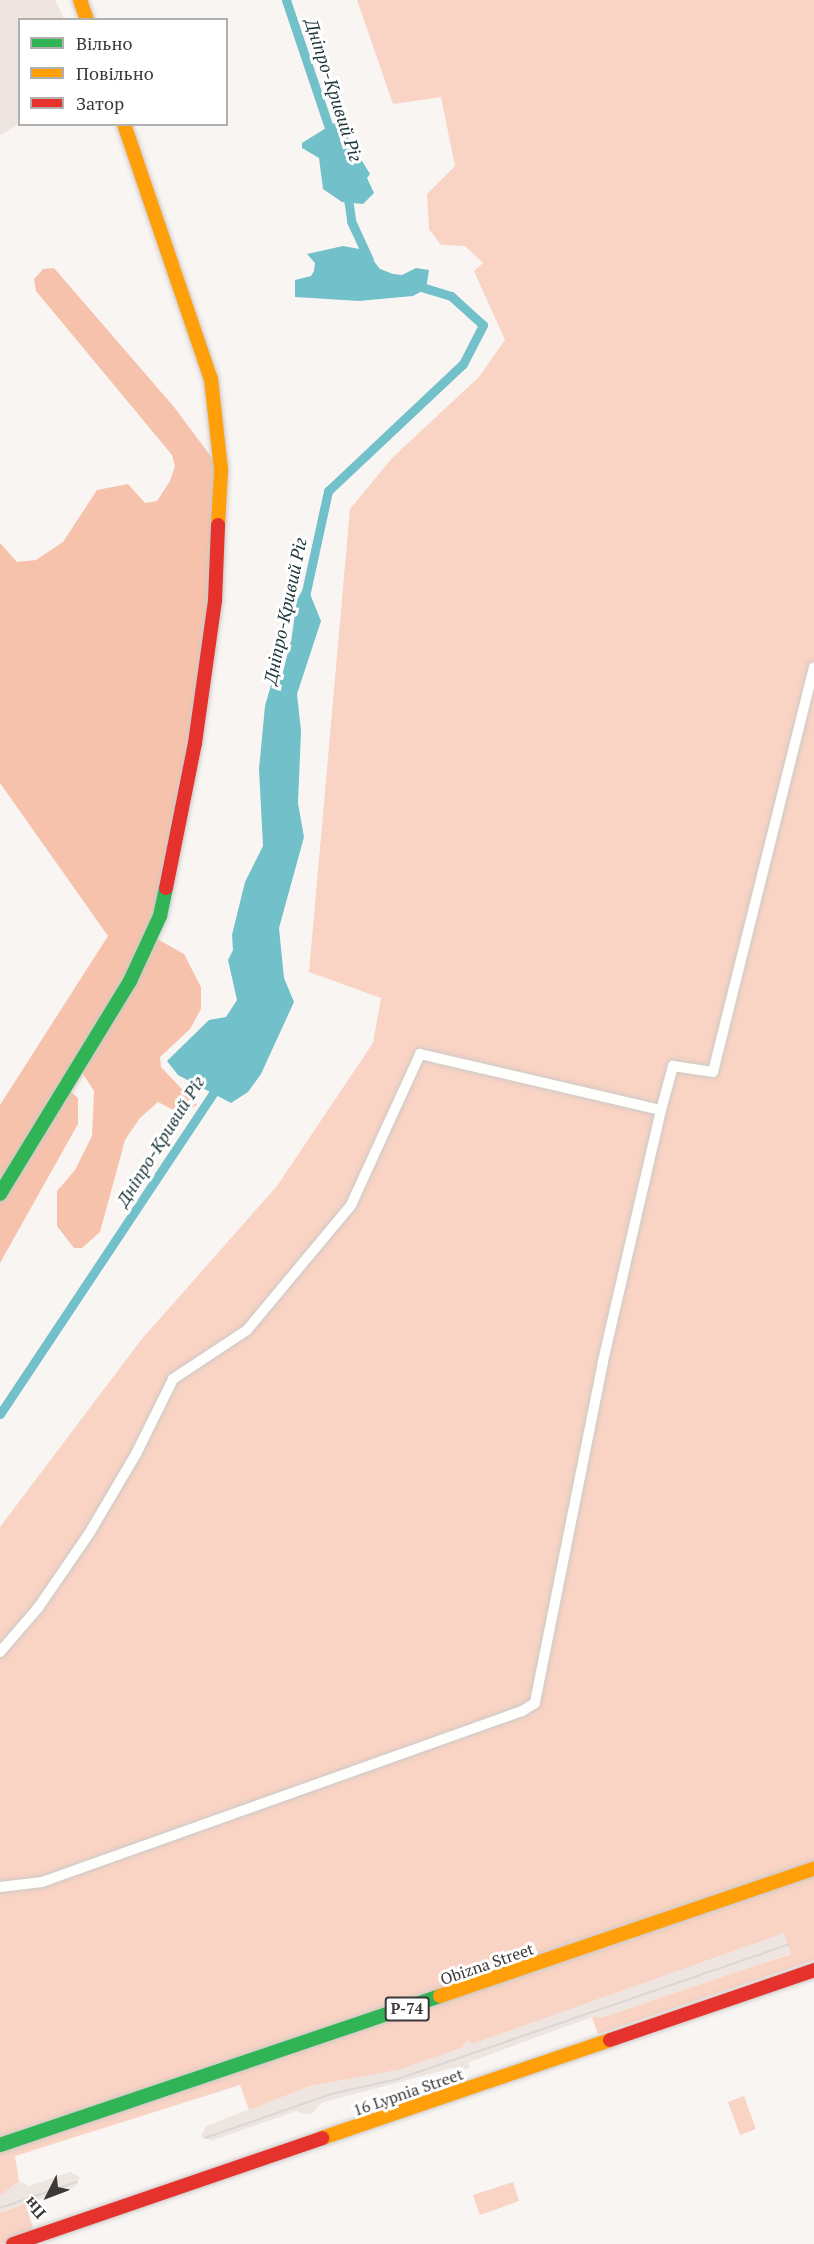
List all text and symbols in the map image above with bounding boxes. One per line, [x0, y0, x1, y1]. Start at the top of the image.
water label: Дніпро-Кривий Ріг [301, 15, 367, 165]
legend [18, 18, 228, 126]
text: Вільно [76, 31, 132, 55]
text: Повільно [76, 61, 154, 85]
text: Затор [76, 91, 124, 115]
water label: Дніпро-Кривий Ріг [259, 536, 311, 686]
water label: Дніпро-Кривий Ріг [111, 1072, 209, 1210]
street label: Obizna Street [438, 1939, 536, 1989]
road number: Р-74 [384, 1997, 430, 2021]
street label: 16 Lypnia Street [350, 2064, 466, 2120]
north arrow [18, 2166, 78, 2226]
text: Пн [19, 2192, 50, 2224]

